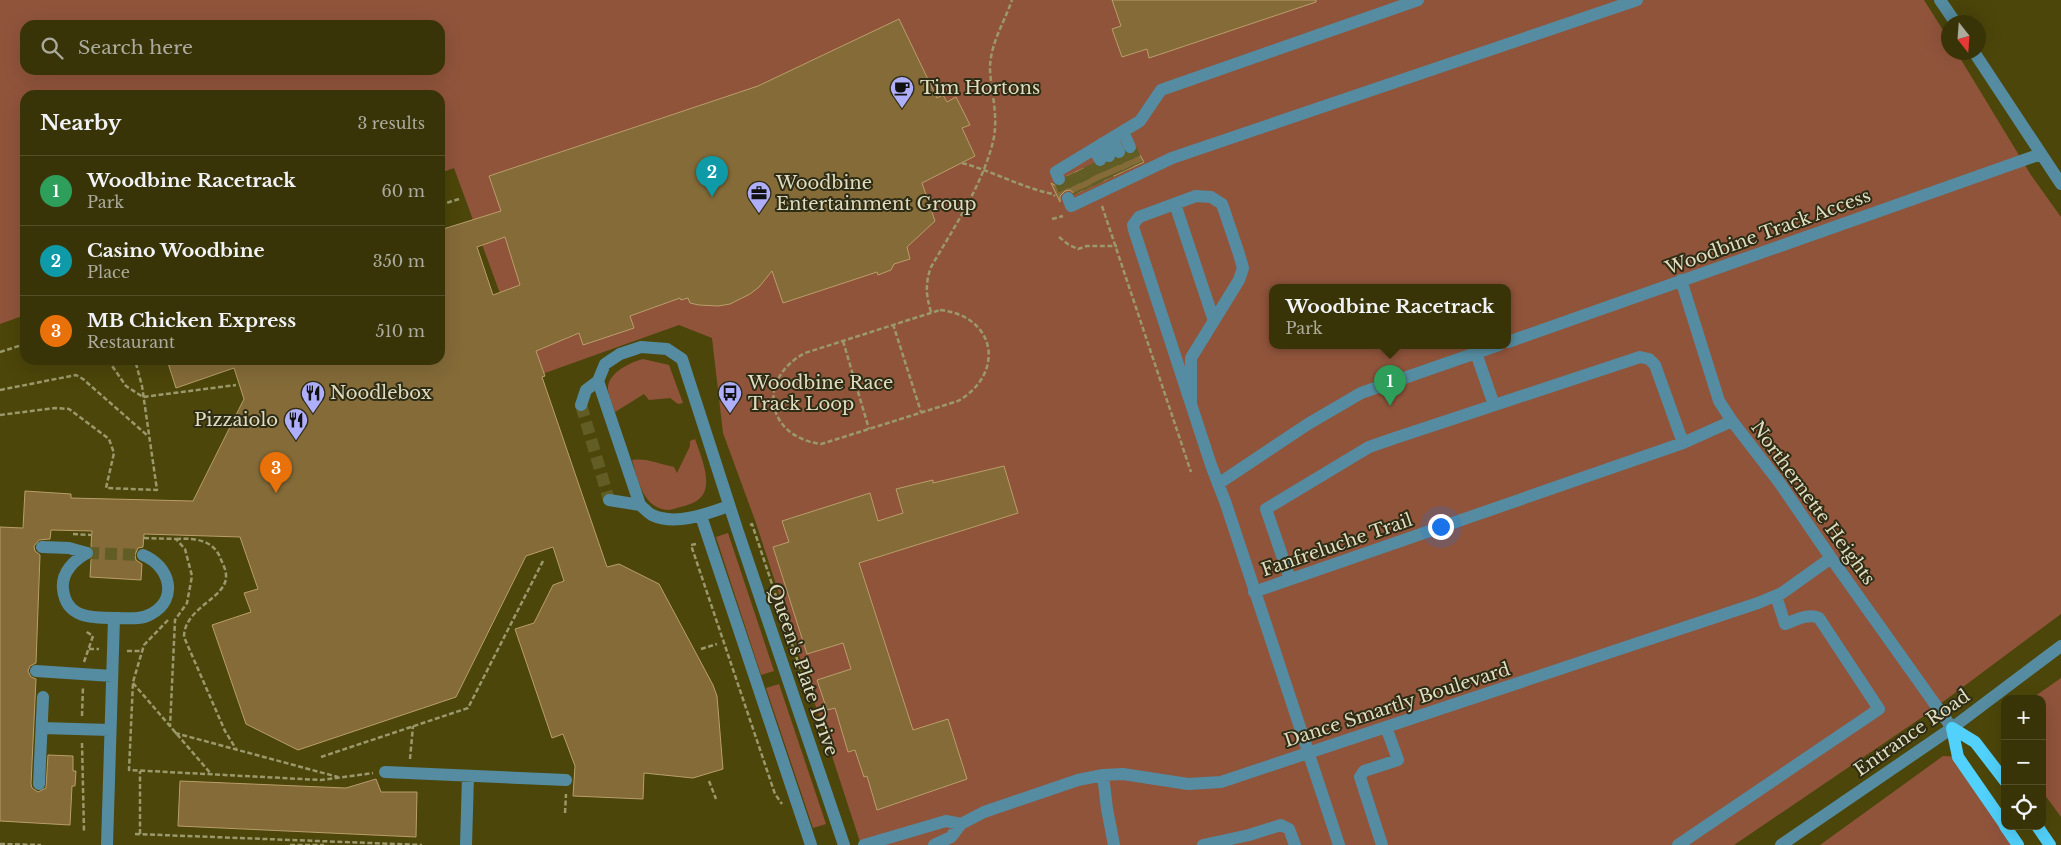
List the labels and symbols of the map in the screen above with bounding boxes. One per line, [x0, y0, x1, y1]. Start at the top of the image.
north arrow [1941, 15, 1986, 60]
cafe icon: Tim Hortons [889, 75, 915, 109]
place label: Tim Hortons [920, 77, 1040, 99]
pin: 2 [696, 156, 728, 197]
place label: Woodbine Entertainment Group [775, 172, 977, 215]
office icon: Woodbine Entertainment Group [746, 180, 772, 214]
street label: Woodbine Track Access [1661, 185, 1874, 280]
pin: 1 [1374, 365, 1406, 406]
place label: Woodbine Race Track Loop [747, 372, 893, 415]
restaurant icon: Noodlebox [300, 380, 326, 414]
bus stop icon: Woodbine Race Track Loop [717, 380, 743, 414]
place label: Noodlebox [330, 382, 432, 404]
restaurant icon: Pizzaiolo [283, 407, 309, 441]
place label: Pizzaiolo [194, 409, 278, 431]
street label: Northernette Heights [1746, 417, 1880, 589]
pin: 3 [260, 452, 292, 493]
street label: Fanfreluche Trail [1258, 509, 1416, 581]
your location [1428, 514, 1454, 540]
street label: Queen's Plate Drive [763, 581, 843, 759]
street label: Dance Smartly Boulevard [1281, 658, 1513, 752]
street label: Entrance Road [1850, 685, 1974, 781]

